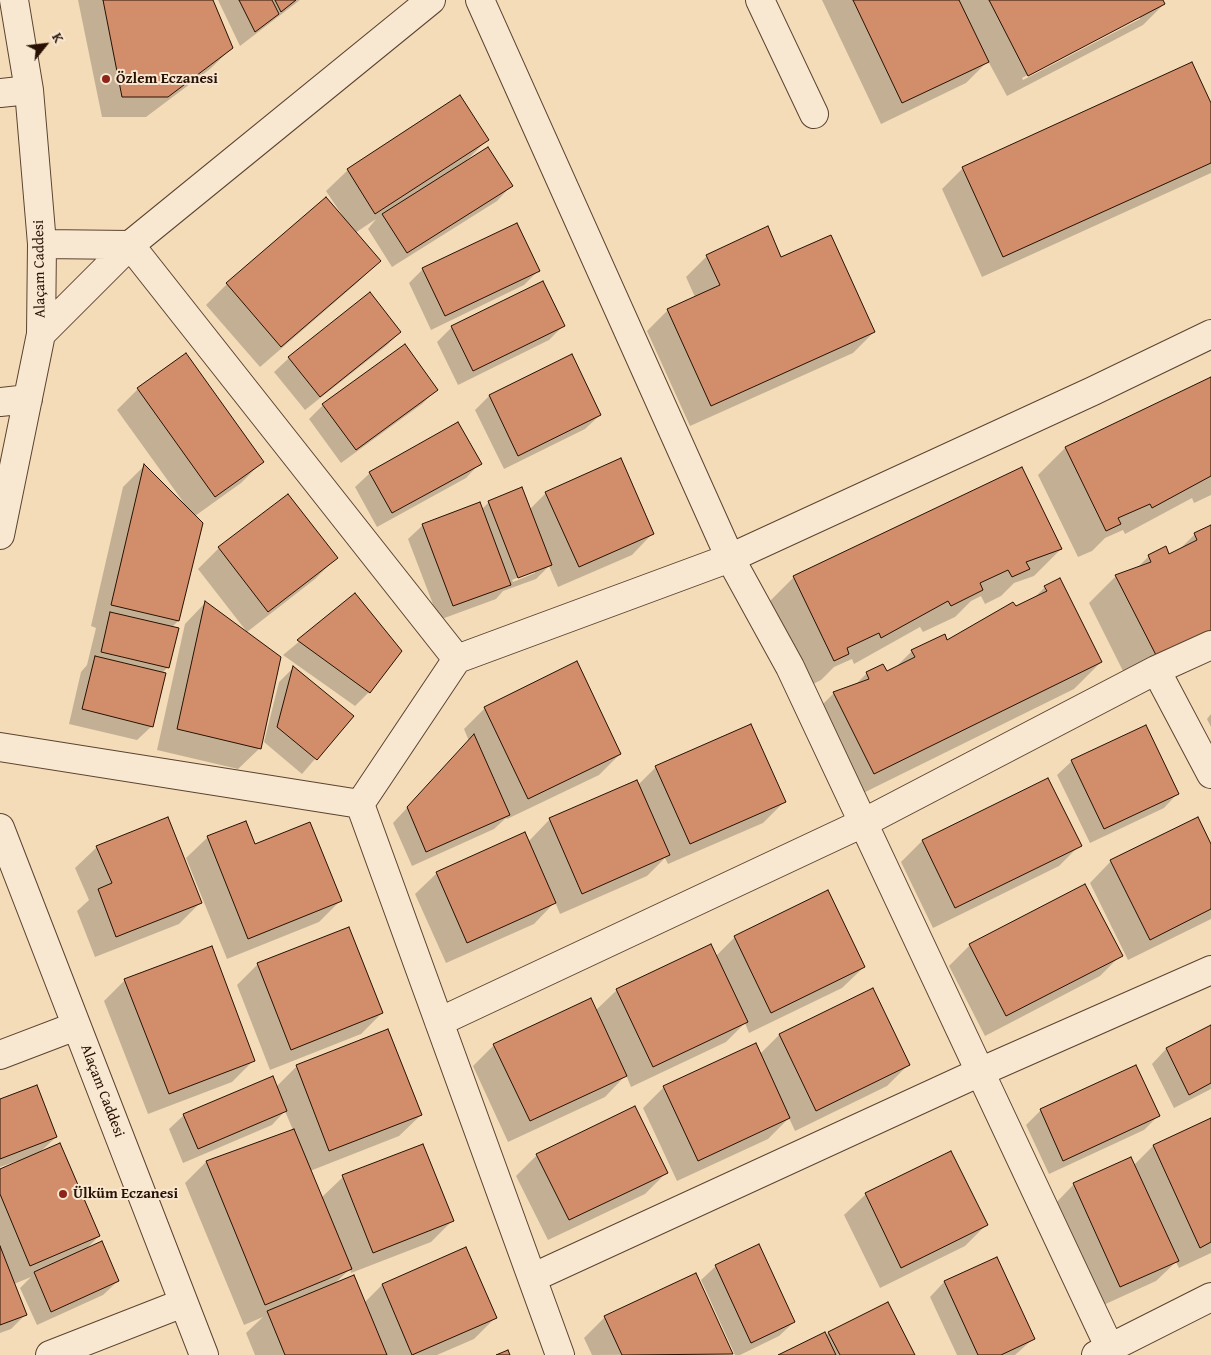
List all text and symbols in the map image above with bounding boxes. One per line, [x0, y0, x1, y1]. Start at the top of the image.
north arrow [20, 20, 70, 70]
text: K [47, 29, 69, 46]
place label: Özlem Eczanesi [116, 70, 218, 88]
marker: Özlem Eczanesi [100, 73, 112, 85]
street label: Alaçam Caddesi [30, 220, 50, 318]
street label: Alaçam Caddesi [76, 1042, 128, 1140]
place label: Ülküm Eczanesi [73, 1185, 178, 1203]
marker: Ülküm Eczanesi [57, 1188, 69, 1200]

